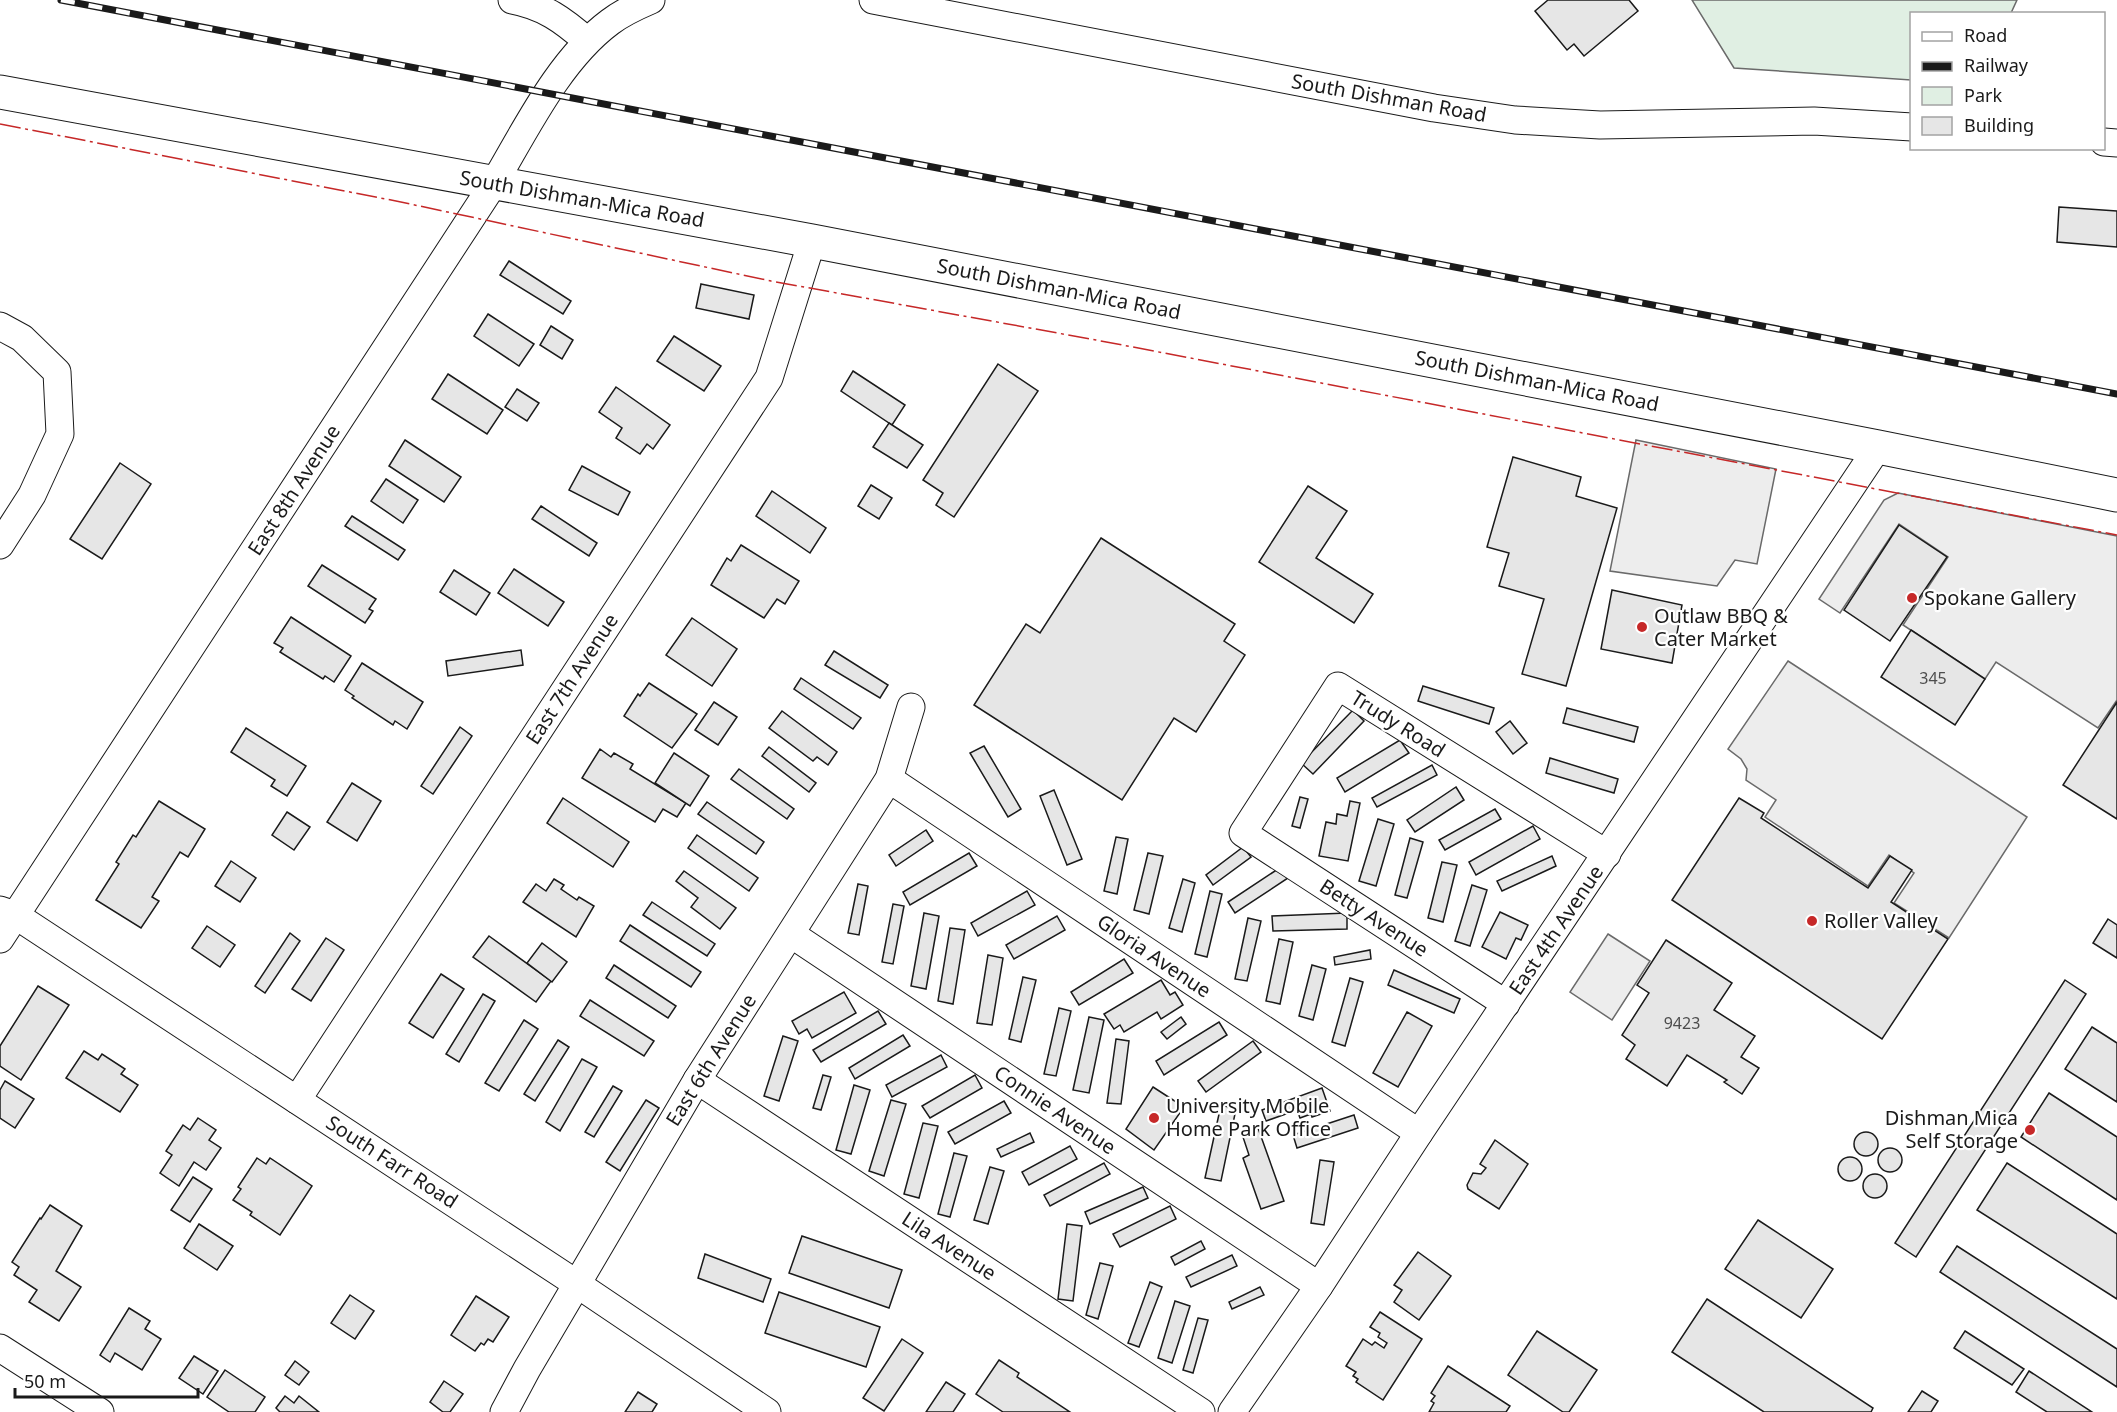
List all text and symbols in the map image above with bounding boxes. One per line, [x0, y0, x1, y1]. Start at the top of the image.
legend [1910, 12, 2105, 150]
text: Road [1964, 23, 2007, 47]
text: Railway [1964, 53, 2029, 77]
street label: South Dishman Road [1290, 67, 1489, 128]
text: Park [1964, 83, 2002, 107]
text: Building [1964, 113, 2034, 137]
street label: South Dishman-Mica Road [458, 164, 707, 233]
street label: South Dishman-Mica Road [935, 252, 1183, 325]
street label: South Dishman-Mica Road [1413, 344, 1661, 417]
street label: East 8th Avenue [241, 419, 346, 560]
place label: Spokane Gallery [1924, 584, 2077, 611]
marker: Spokane Gallery [1905, 591, 1919, 605]
place label: Outlaw BBQ & Cater Market [1654, 602, 1788, 652]
street label: East 7th Avenue [519, 608, 624, 749]
marker: Outlaw BBQ & Cater Market [1635, 620, 1649, 634]
house number: 345 [1919, 667, 1947, 689]
street label: Trudy Road [1346, 684, 1451, 763]
street label: East 4th Avenue [1502, 860, 1609, 1000]
street label: Betty Avenue [1315, 872, 1434, 963]
place label: Roller Valley [1824, 907, 1939, 934]
street label: Gloria Avenue [1092, 908, 1216, 1004]
marker: Roller Valley [1805, 914, 1819, 928]
street label: East 6th Avenue [659, 989, 762, 1131]
house number: 9423 [1664, 1012, 1700, 1034]
street label: Connie Avenue [989, 1059, 1121, 1160]
place label: University Mobile Home Park Office [1166, 1092, 1331, 1142]
place label: Dishman Mica Self Storage [1885, 1104, 2018, 1154]
street label: South Farr Road [321, 1109, 463, 1214]
marker: University Mobile Home Park Office [1147, 1111, 1161, 1125]
marker: Dishman Mica Self Storage [2023, 1123, 2037, 1137]
street label: Lila Avenue [897, 1205, 1002, 1286]
scale bar [15, 1361, 198, 1399]
text: 50 m [24, 1369, 66, 1393]

